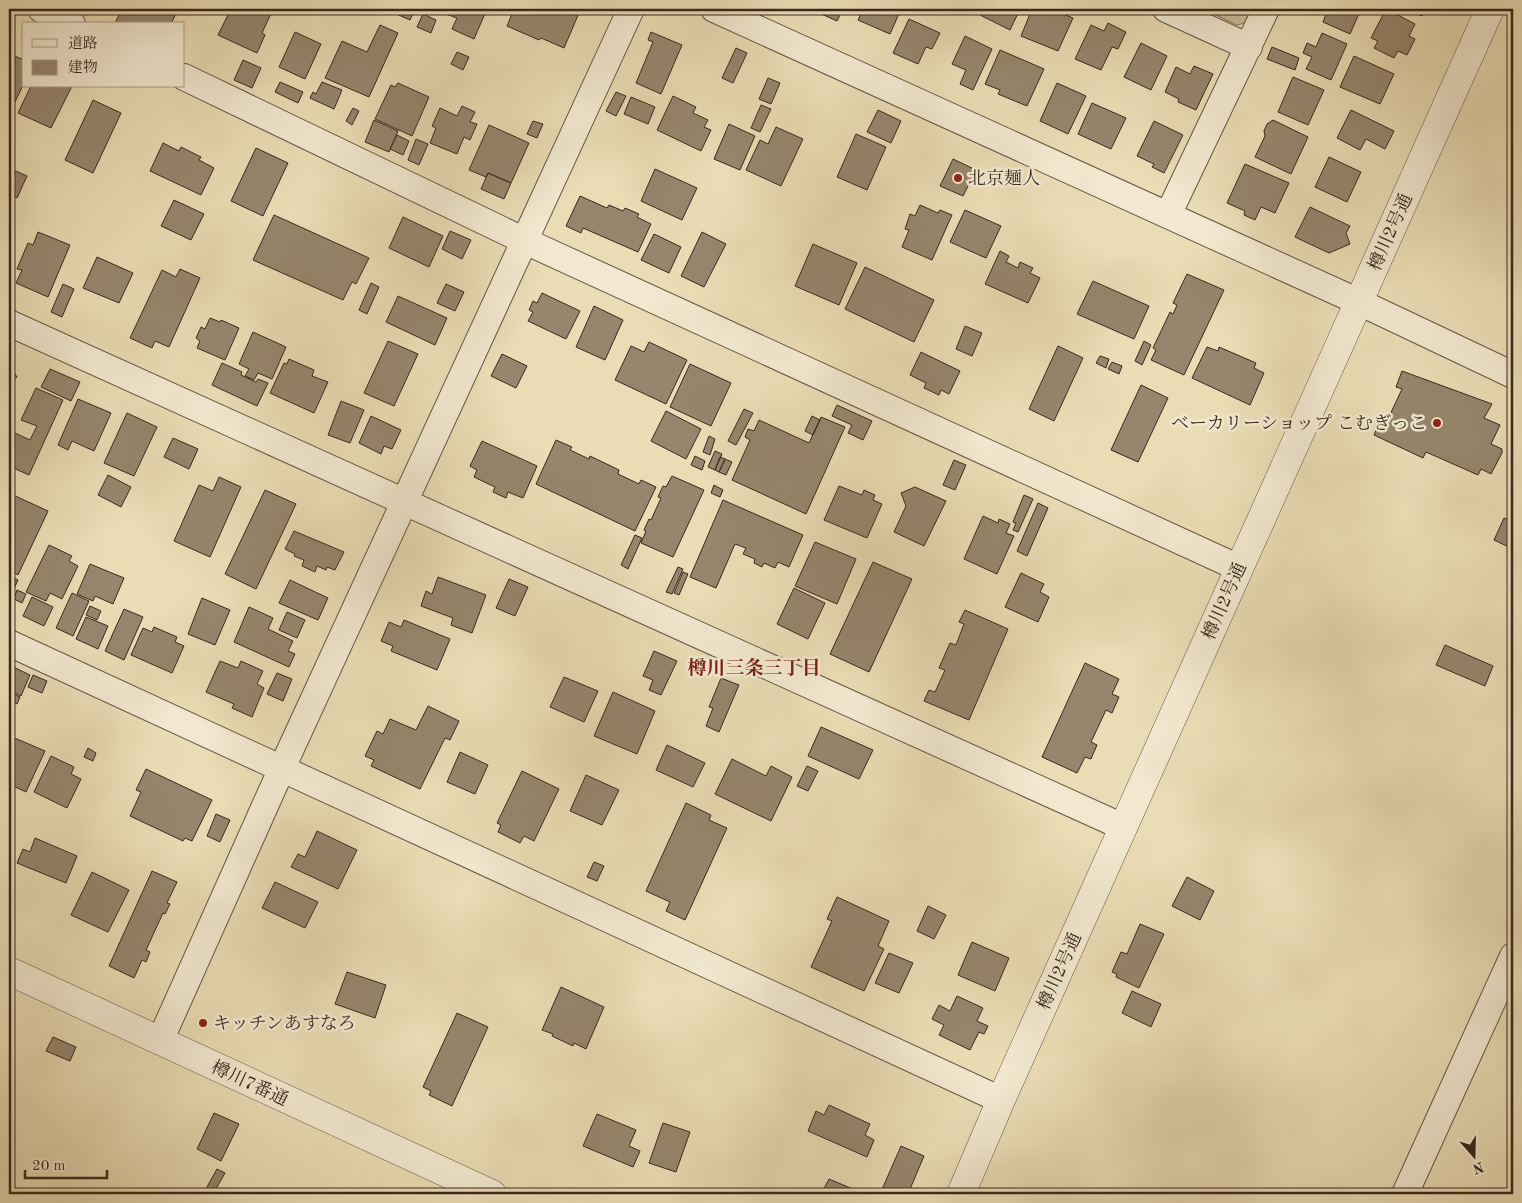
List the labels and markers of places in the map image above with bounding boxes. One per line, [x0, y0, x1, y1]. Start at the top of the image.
place label: 北京麺人 [968, 168, 1040, 188]
marker: 北京麺人 [952, 172, 964, 184]
place label: ベーカリーショップ こむぎっこ [1171, 413, 1427, 433]
marker: ベーカリーショップ こむぎっこ [1431, 417, 1443, 429]
place label: キッチンあすなろ [213, 1014, 356, 1033]
marker: キッチンあすなろ [197, 1017, 209, 1029]

